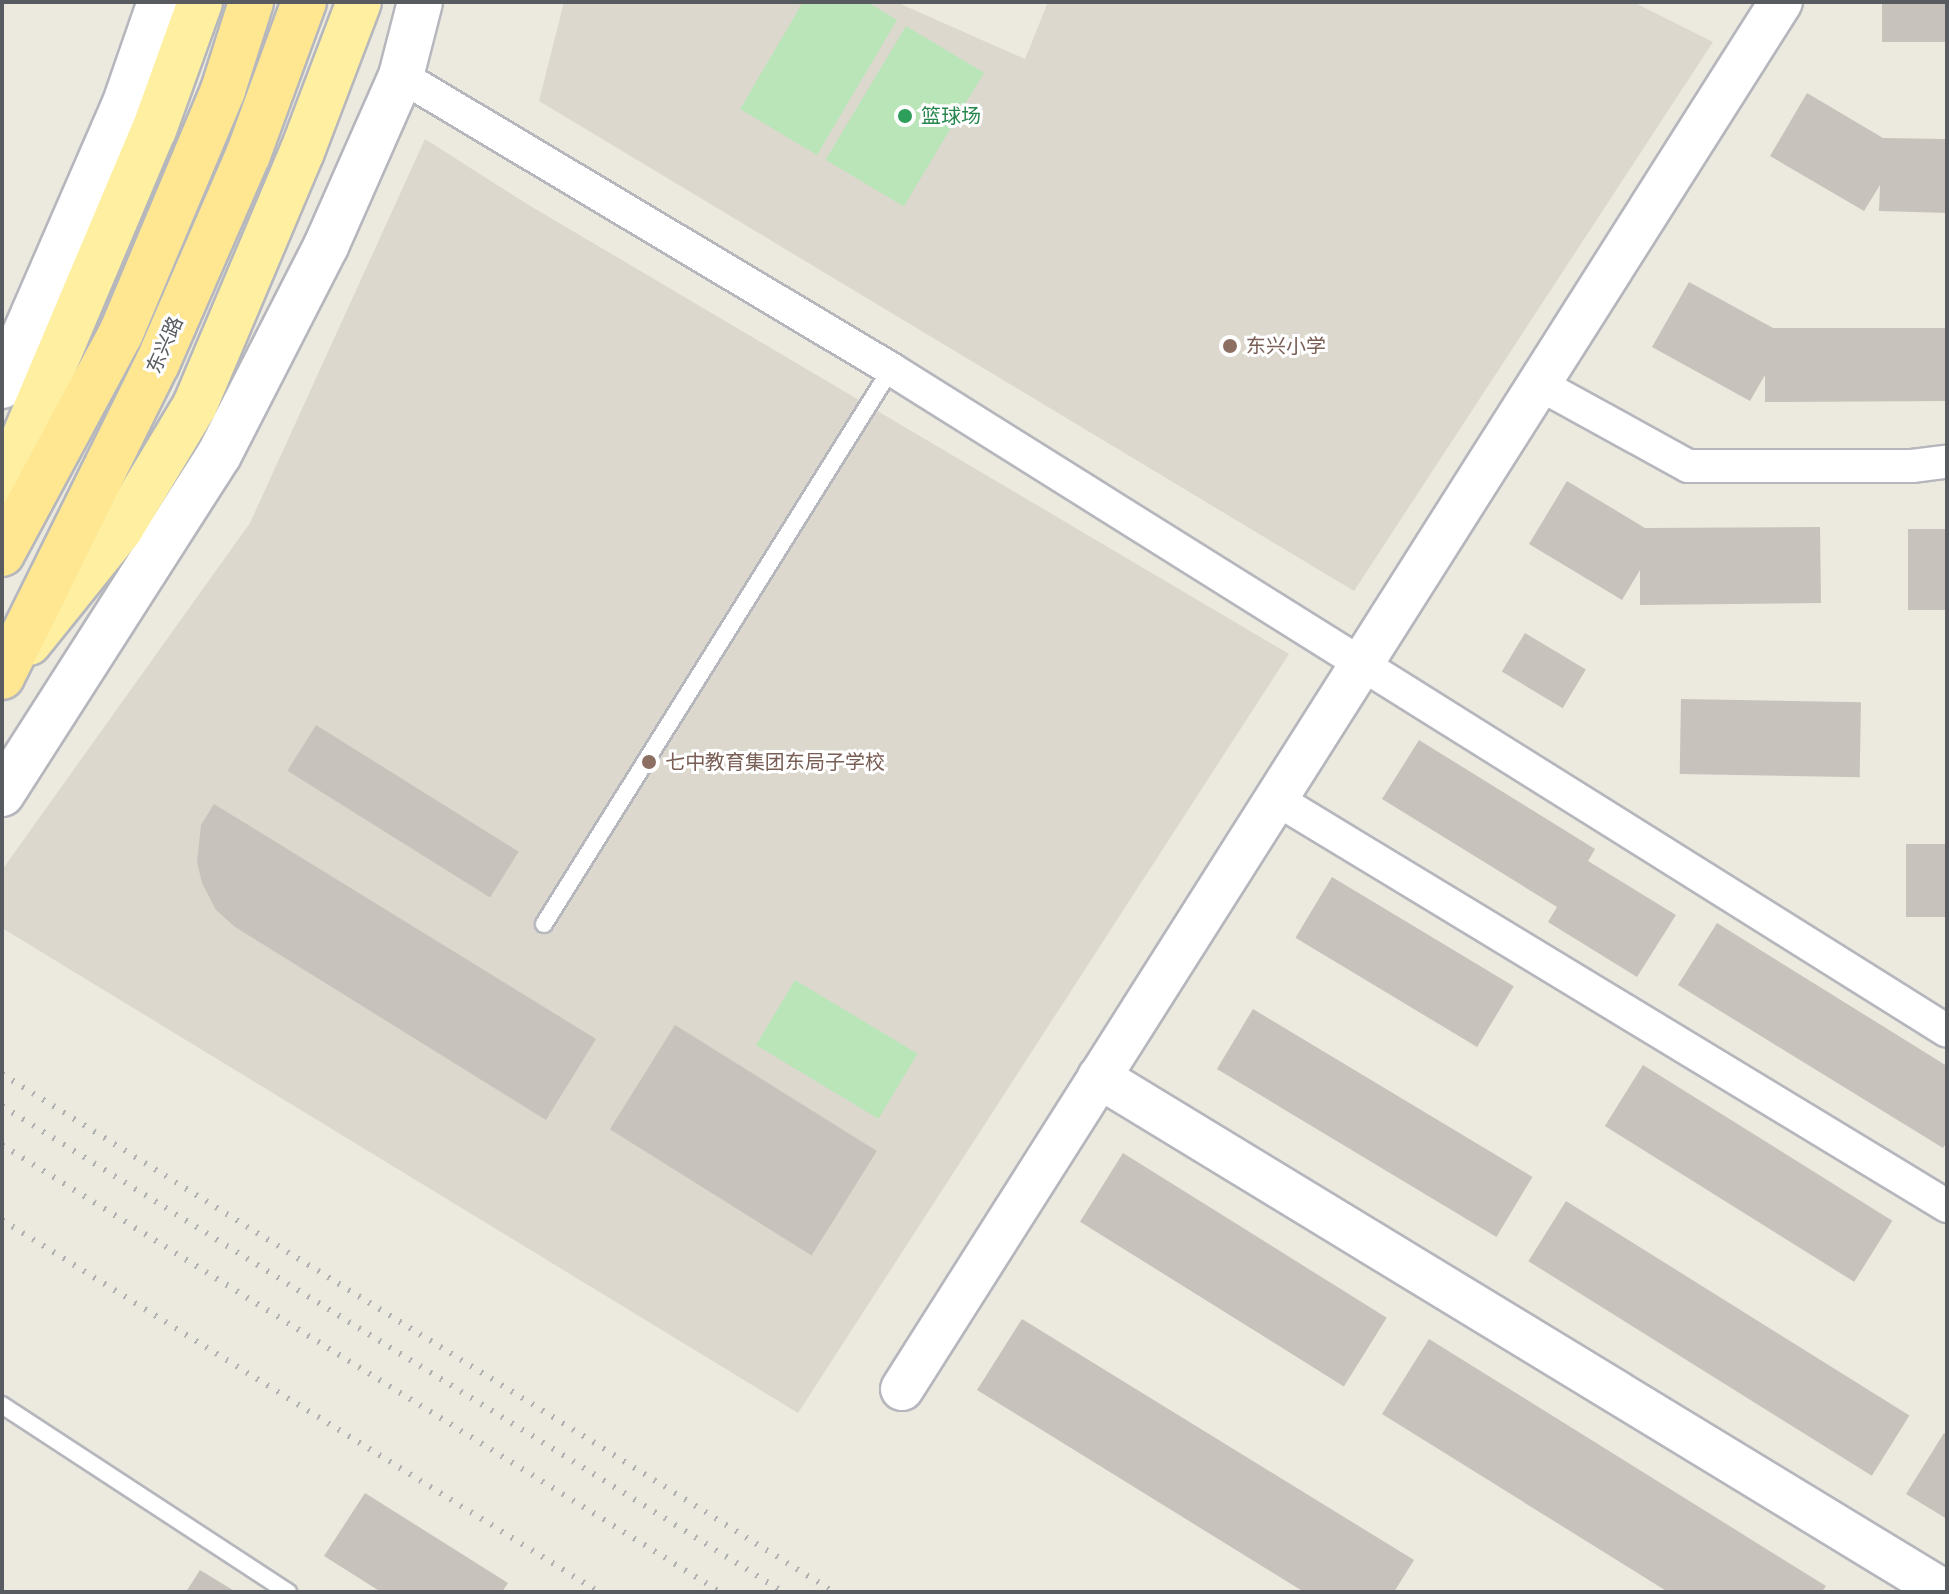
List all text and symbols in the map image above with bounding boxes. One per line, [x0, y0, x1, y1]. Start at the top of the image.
place label: 篮球场 [921, 104, 981, 128]
marker: 篮球场 [896, 107, 914, 125]
street label: 东兴路 [142, 313, 188, 377]
place label: 东兴小学 [1246, 334, 1326, 358]
marker: 东兴小学 [1221, 337, 1239, 355]
place label: 七中教育集团东局子学校 [665, 750, 885, 774]
marker: 七中教育集团东局子学校 [640, 753, 658, 771]

